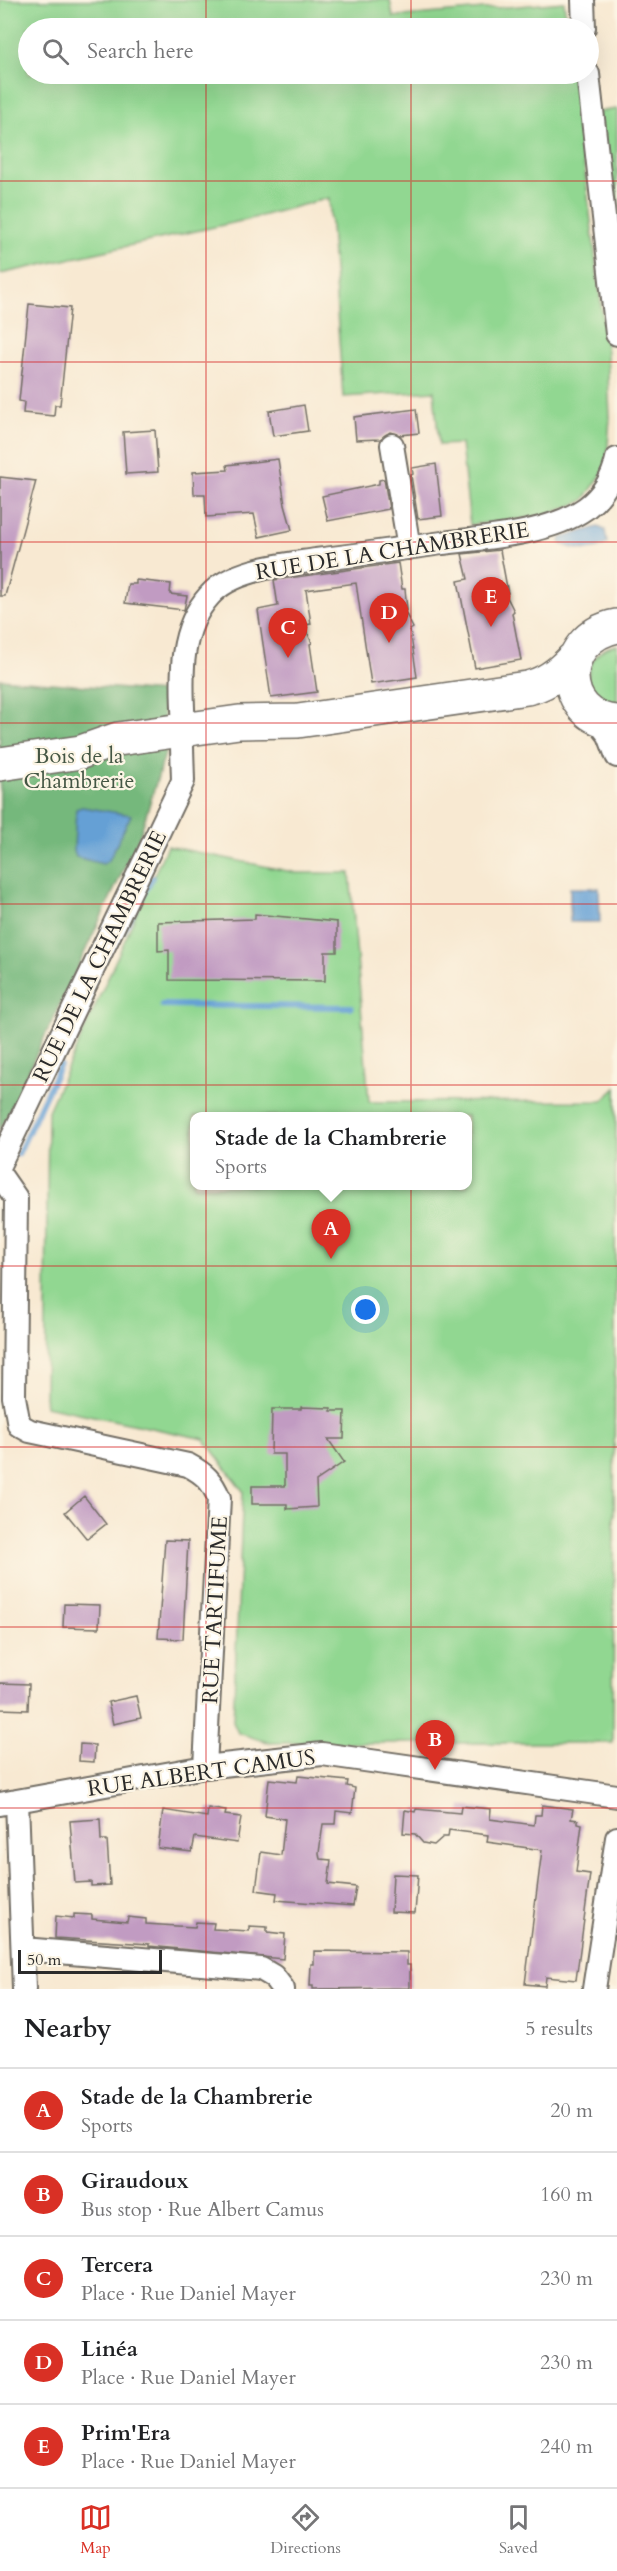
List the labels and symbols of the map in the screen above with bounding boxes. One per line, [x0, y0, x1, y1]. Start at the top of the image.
street label: RUE DE LA CHAMBRERIE [253, 515, 531, 587]
pin: E [472, 578, 510, 627]
pin: D [370, 594, 408, 643]
pin: C [268, 608, 308, 658]
park label: Bois de la Chambrerie [23, 741, 135, 796]
street label: RUE DE LA CHAMBRERIE [26, 826, 174, 1087]
pin: A [312, 1210, 350, 1259]
your location [351, 1295, 380, 1324]
street label: RUE TARTIFUME [195, 1515, 235, 1705]
pin: B [416, 1720, 454, 1770]
street label: RUE ALBERT CAMUS [85, 1742, 317, 1804]
scale bar [18, 1947, 162, 1974]

